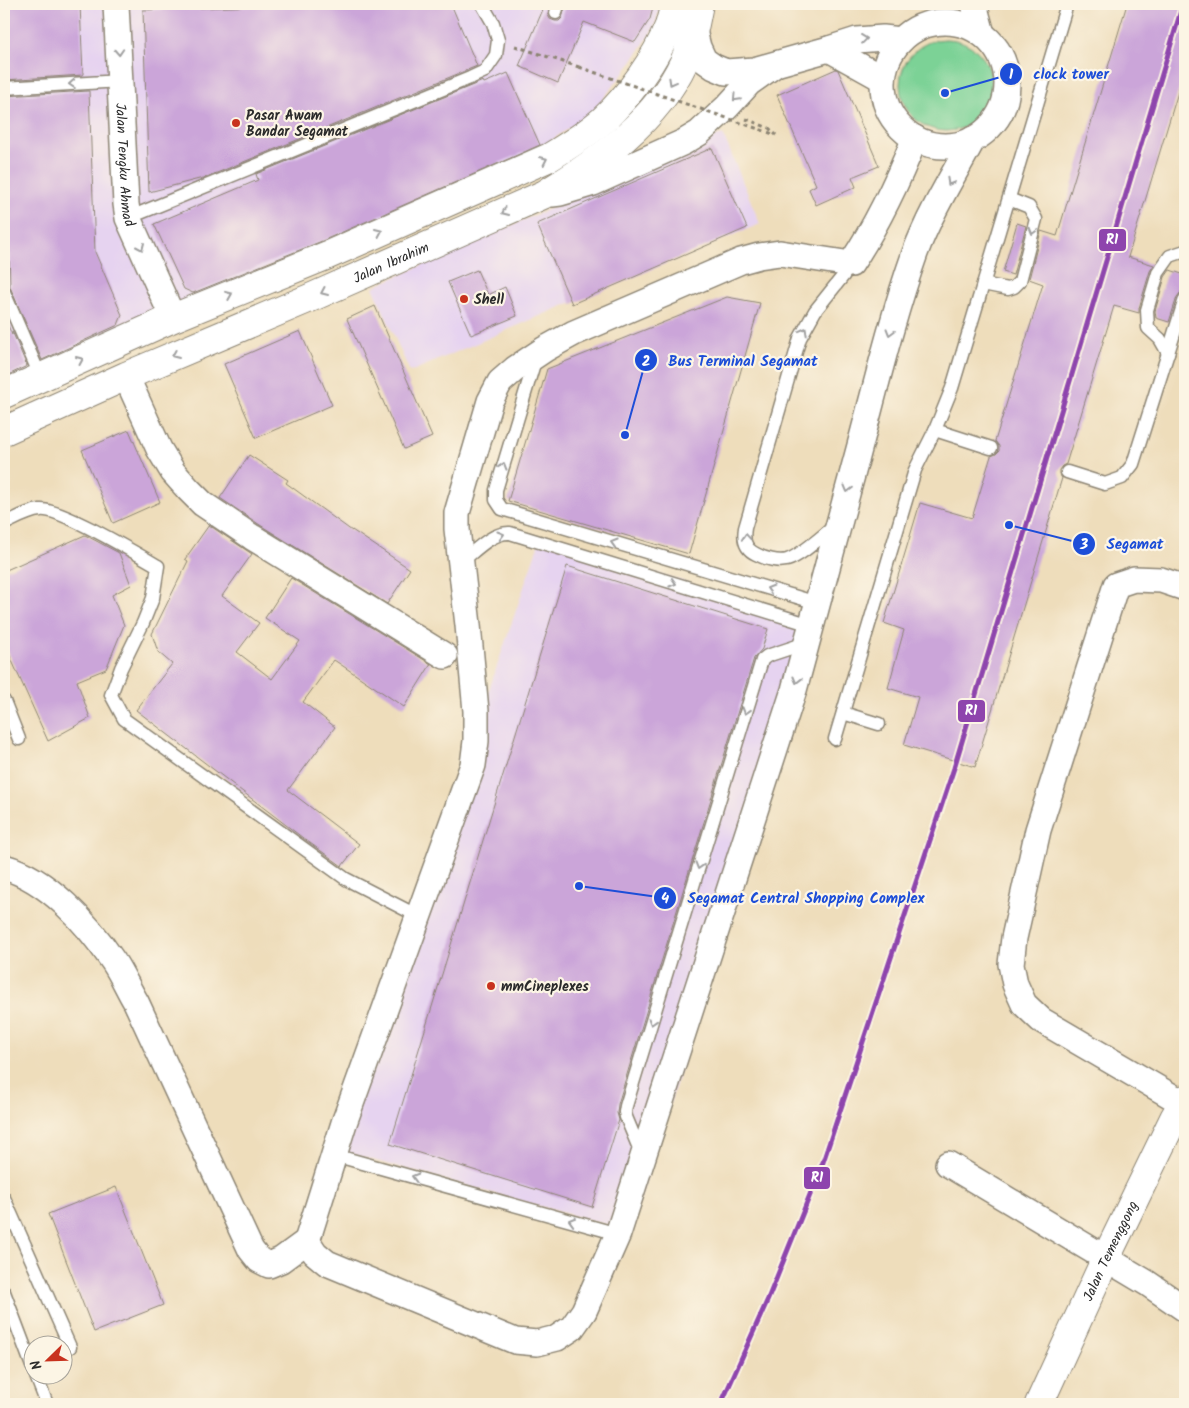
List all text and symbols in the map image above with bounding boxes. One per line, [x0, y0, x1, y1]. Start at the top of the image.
one-way arrow [861, 34, 869, 45]
one-way arrow [114, 49, 125, 57]
callout: clock tower [998, 59, 1119, 89]
text: 1 [1009, 63, 1014, 87]
text: clock tower [1033, 63, 1109, 87]
one-way arrow [669, 77, 679, 86]
one-way arrow [68, 78, 76, 89]
one-way arrow [733, 92, 742, 101]
street label: Jalan Tengku Ahmad [109, 102, 141, 232]
place label: Pasar Awam Bandar Segamat [246, 105, 349, 143]
marker: Pasar Awam Bandar Segamat [230, 117, 242, 129]
one-way arrow [539, 156, 548, 166]
one-way arrow [946, 176, 956, 185]
one-way arrow [501, 205, 510, 216]
one-way arrow [1028, 227, 1039, 236]
one-way arrow [374, 228, 383, 239]
line badge: R1 [1098, 228, 1127, 252]
text: R1 [1106, 229, 1119, 251]
street label: Jalan Ibrahim [350, 237, 433, 290]
one-way arrow [135, 242, 146, 251]
one-way arrow [320, 285, 329, 296]
place label: Shell [474, 289, 504, 311]
one-way arrow [224, 291, 233, 301]
marker: Shell [458, 293, 470, 305]
one-way arrow [798, 328, 808, 337]
one-way arrow [886, 328, 896, 336]
callout: Bus Terminal Segamat [633, 345, 828, 375]
one-way arrow [171, 349, 180, 360]
text: 2 [642, 350, 651, 374]
text: Bus Terminal Segamat [668, 350, 818, 374]
one-way arrow [75, 355, 84, 366]
one-way arrow [498, 463, 508, 471]
one-way arrow [844, 485, 854, 493]
callout: Segamat [1072, 529, 1174, 559]
one-way arrow [496, 531, 505, 541]
one-way arrow [740, 533, 751, 541]
text: 3 [1079, 533, 1088, 557]
text: Segamat [1106, 533, 1164, 557]
one-way arrow [610, 538, 619, 548]
one-way arrow [668, 577, 676, 587]
one-way arrow [766, 584, 774, 594]
one-way arrow [792, 675, 803, 684]
line badge: R1 [957, 699, 986, 723]
text: R1 [965, 700, 978, 722]
one-way arrow [742, 706, 752, 714]
one-way arrow [695, 862, 705, 870]
callout: Segamat Central Shopping Complex [652, 883, 934, 913]
text: 4 [661, 887, 669, 911]
text: Segamat Central Shopping Complex [687, 887, 925, 911]
place label: mmCineplexes [501, 976, 589, 998]
marker: mmCineplexes [485, 980, 497, 992]
one-way arrow [648, 1017, 658, 1025]
line badge: R1 [803, 1166, 831, 1190]
text: R1 [811, 1167, 824, 1189]
one-way arrow [412, 1173, 420, 1183]
street label: Jalan Temenggong [1078, 1197, 1144, 1305]
one-way arrow [568, 1217, 576, 1227]
north arrow [22, 1336, 72, 1386]
text: N [25, 1356, 49, 1373]

